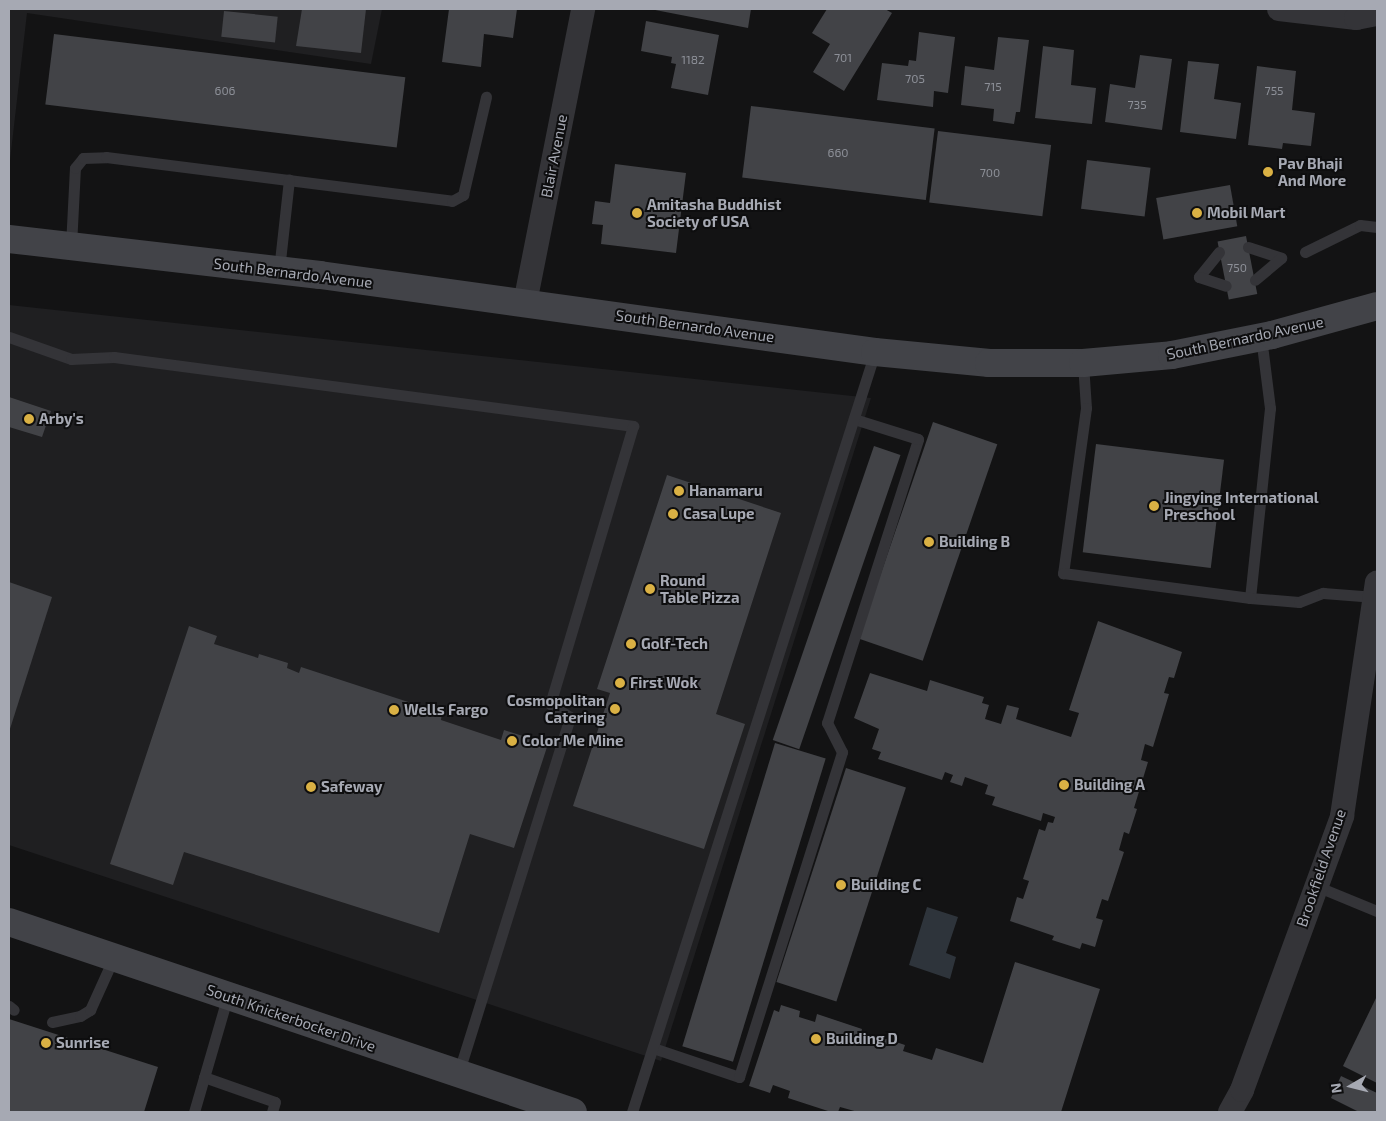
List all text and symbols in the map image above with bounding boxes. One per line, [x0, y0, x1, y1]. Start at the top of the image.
house number: 701 [834, 51, 852, 65]
house number: 1182 [681, 53, 705, 67]
house number: 705 [905, 72, 925, 86]
house number: 715 [984, 80, 1002, 94]
house number: 606 [215, 84, 235, 98]
house number: 755 [1264, 84, 1284, 98]
house number: 735 [1127, 98, 1147, 112]
street label: Blair Avenue [537, 112, 571, 200]
house number: 660 [828, 146, 848, 160]
place label: Pav Bhaji And More [1278, 154, 1346, 189]
house number: 700 [980, 166, 1000, 180]
marker: Pav Bhaji And More [1262, 166, 1274, 178]
place label: Amitasha Buddhist Society of USA [647, 195, 781, 230]
place label: Mobil Mart [1207, 204, 1286, 222]
marker: Amitasha Buddhist Society of USA [631, 207, 643, 219]
marker: Mobil Mart [1191, 207, 1203, 219]
street label: South Bernardo Avenue [212, 254, 374, 292]
house number: 750 [1227, 261, 1247, 275]
street label: South Bernardo Avenue [614, 306, 776, 346]
street label: South Bernardo Avenue [1165, 313, 1325, 363]
place label: Arby's [39, 410, 84, 428]
marker: Arby's [23, 413, 35, 425]
place label: Hanamaru [689, 482, 763, 500]
marker: Hanamaru [673, 485, 685, 497]
place label: Jingying International Preschool [1164, 488, 1319, 523]
marker: Jingying International Preschool [1148, 500, 1160, 512]
place label: Casa Lupe [683, 505, 755, 523]
marker: Casa Lupe [667, 508, 679, 520]
place label: Building B [939, 533, 1010, 551]
marker: Building B [923, 536, 935, 548]
place label: Round Table Pizza [660, 571, 740, 606]
marker: Round Table Pizza [644, 583, 656, 595]
place label: Golf-Tech [641, 635, 708, 653]
marker: Golf-Tech [625, 638, 637, 650]
place label: First Wok [630, 674, 698, 692]
marker: First Wok [614, 677, 626, 689]
place label: Cosmopolitan Catering [507, 691, 605, 726]
place label: Wells Fargo [404, 701, 488, 719]
marker: Cosmopolitan Catering [609, 703, 621, 715]
marker: Wells Fargo [388, 704, 400, 716]
place label: Color Me Mine [522, 732, 624, 750]
marker: Color Me Mine [506, 735, 518, 747]
place label: Building A [1074, 776, 1145, 794]
place label: Safeway [321, 778, 382, 796]
marker: Building A [1058, 779, 1070, 791]
marker: Safeway [305, 781, 317, 793]
street label: Brookfield Avenue [1292, 807, 1350, 929]
place label: Building C [851, 876, 921, 894]
marker: Building C [835, 879, 847, 891]
street label: South Knickerbocker Drive [204, 980, 378, 1056]
place label: Building D [826, 1030, 898, 1048]
marker: Building D [810, 1033, 822, 1045]
place label: Sunrise [56, 1034, 110, 1052]
marker: Sunrise [40, 1037, 52, 1049]
north arrow [1326, 1061, 1376, 1111]
text: N [1327, 1082, 1345, 1094]

